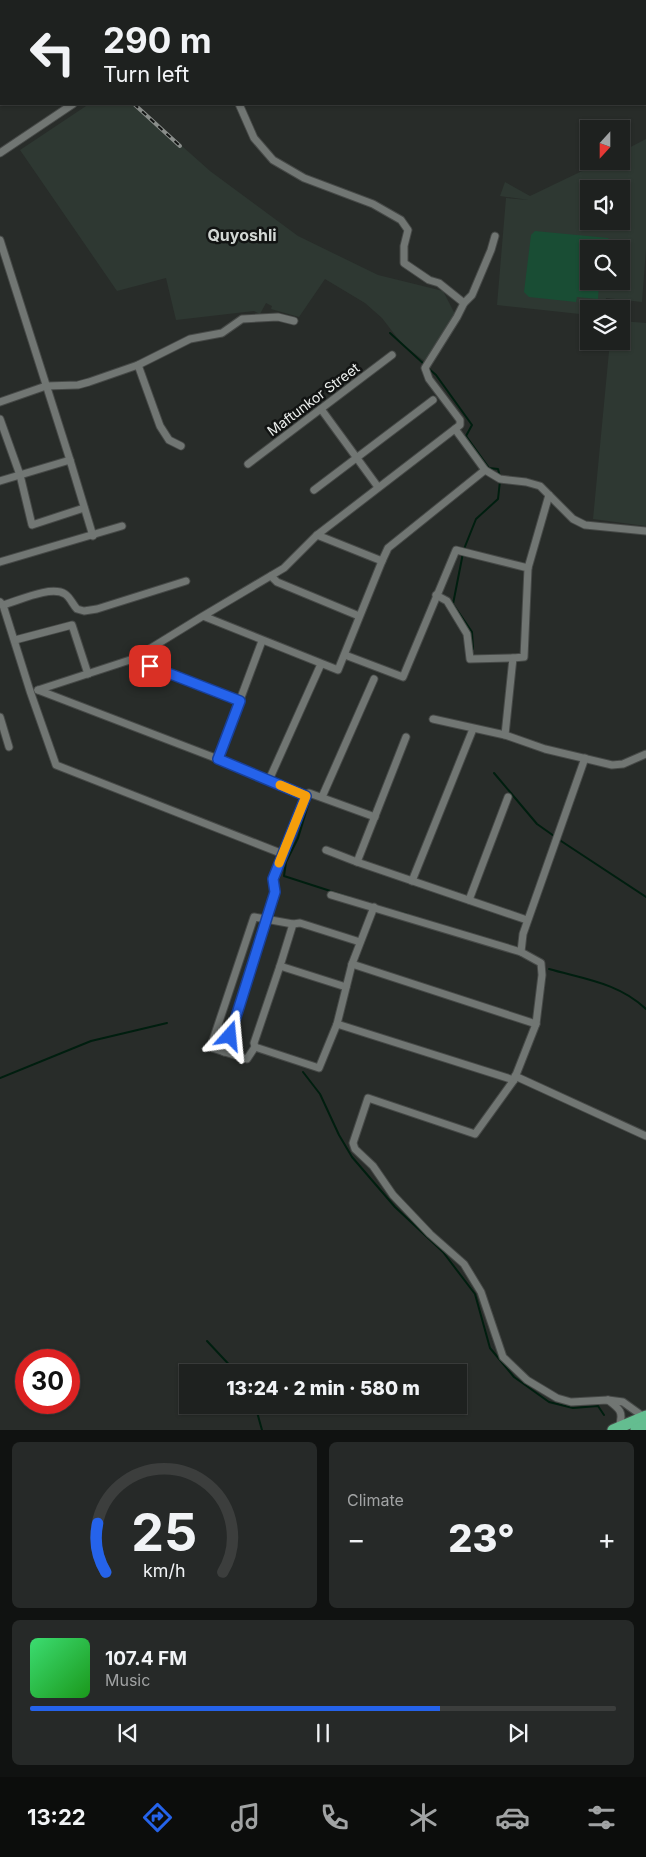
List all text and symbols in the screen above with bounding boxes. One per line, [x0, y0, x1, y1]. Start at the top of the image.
text: 290 m [103, 19, 212, 61]
icon: left [20, 20, 85, 85]
text: Turn left [103, 61, 189, 87]
north arrow [580, 120, 630, 170]
map controls [580, 120, 630, 350]
button: sound [580, 180, 630, 230]
district label: Quyoshli [207, 225, 277, 245]
button: search [580, 240, 630, 290]
button: layers [580, 300, 630, 350]
street label: Maftunkor Street [264, 359, 363, 439]
pin [129, 645, 171, 687]
icon: arrive [136, 652, 164, 680]
position arrow [203, 1009, 255, 1061]
speed limit sign: 30 [15, 1349, 80, 1414]
text: 13:24 · 2 min · 580 m [226, 1377, 420, 1400]
text: Climate [347, 1490, 404, 1510]
text: 25 [132, 1501, 198, 1564]
text: 23° [448, 1515, 515, 1561]
text: − [347, 1522, 366, 1556]
text: + [597, 1522, 616, 1556]
text: km/h [143, 1560, 186, 1581]
text: 107.4 FM [105, 1647, 187, 1670]
text: Music [105, 1670, 150, 1690]
icon: previous [114, 1719, 142, 1747]
icon: pause [309, 1719, 337, 1747]
icon: next [504, 1719, 532, 1747]
icon: directions [140, 1800, 175, 1835]
icon: music [228, 1800, 263, 1835]
icon: phone [317, 1800, 352, 1835]
icon: climate [406, 1800, 441, 1835]
icon: car [495, 1800, 530, 1835]
icon: filters [584, 1800, 619, 1835]
text: 13:22 [27, 1804, 86, 1830]

